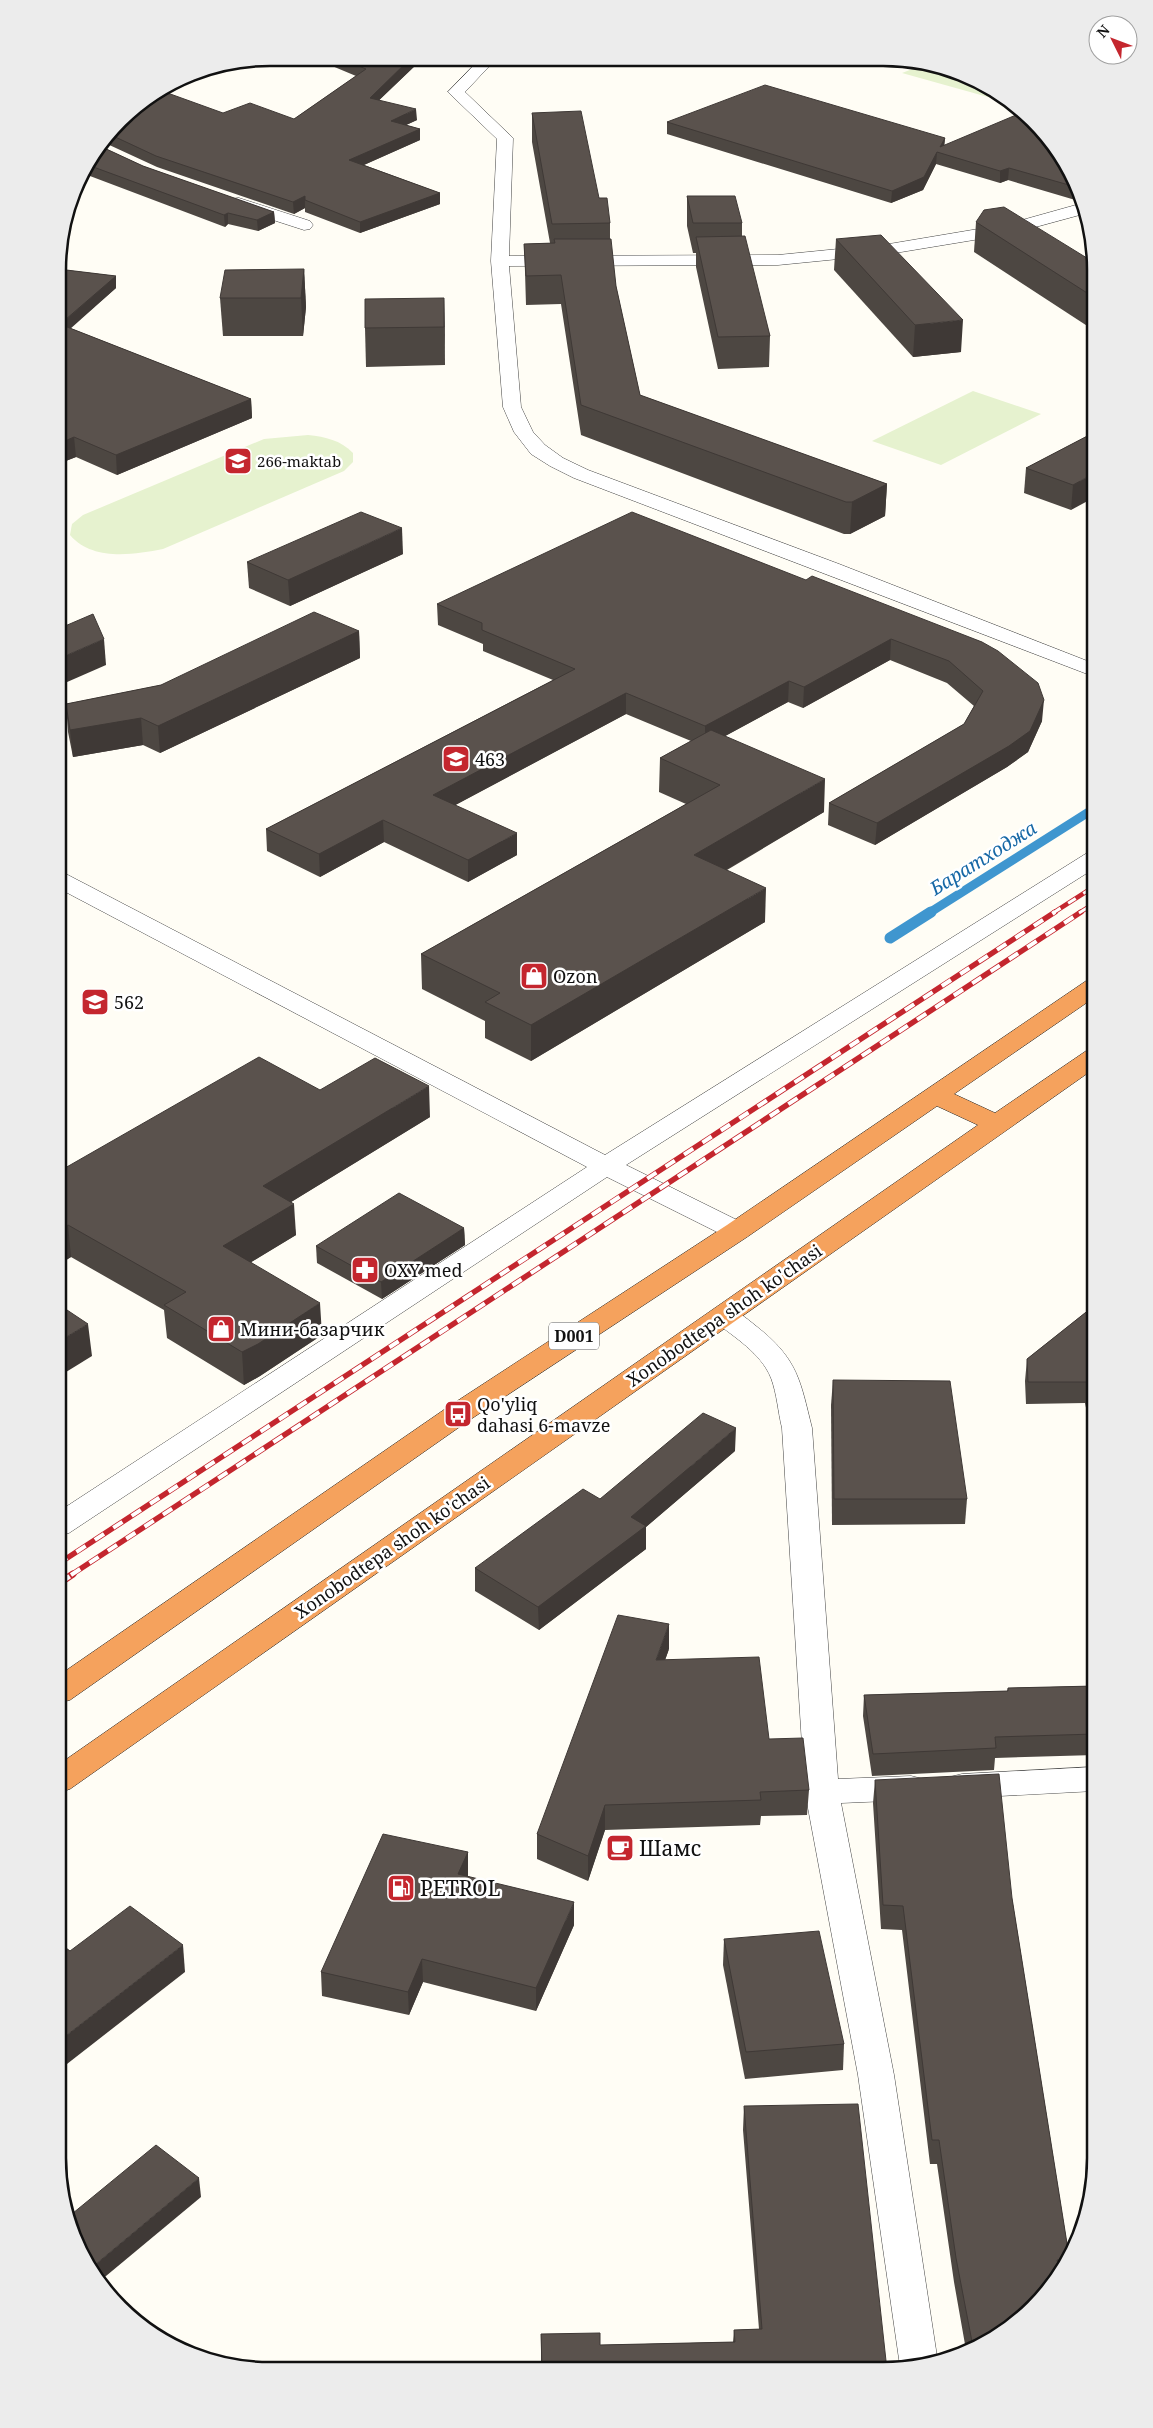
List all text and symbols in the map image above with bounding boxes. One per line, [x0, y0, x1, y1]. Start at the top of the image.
north arrow [1088, 15, 1138, 65]
text: N [1092, 21, 1114, 41]
school or university icon: 266-maktab [223, 446, 253, 476]
place label: 266-maktab [257, 451, 341, 471]
school or university icon: 463 [441, 744, 471, 774]
place label: 463 [475, 747, 505, 771]
water label: Баратходжа [924, 815, 1042, 902]
shop icon: Ozon [519, 961, 549, 991]
place label: Ozon [553, 964, 598, 988]
school or university icon: 562 [80, 987, 110, 1017]
place label: 562 [114, 990, 144, 1014]
street label: Xonobodtepa shoh ko'chasi [622, 1238, 827, 1392]
pharmacy icon: OXY med [350, 1255, 380, 1285]
place label: OXY med [384, 1258, 463, 1282]
shop icon: Мини-базарчик [206, 1314, 236, 1344]
place label: Мини-базарчик [240, 1317, 385, 1341]
road number: D001 [549, 1322, 599, 1350]
place label: Qo'yliq dahasi 6-mavze [477, 1392, 610, 1437]
bus stop icon: Qo'yliq dahasi 6-mavze [443, 1399, 473, 1429]
street label: Xonobodtepa shoh ko'chasi [290, 1470, 495, 1624]
cafe icon: Шамс [605, 1833, 635, 1863]
place label: Шамс [639, 1834, 701, 1862]
fuel station icon: PETROL [386, 1873, 416, 1903]
place label: PETROL [420, 1874, 501, 1902]

